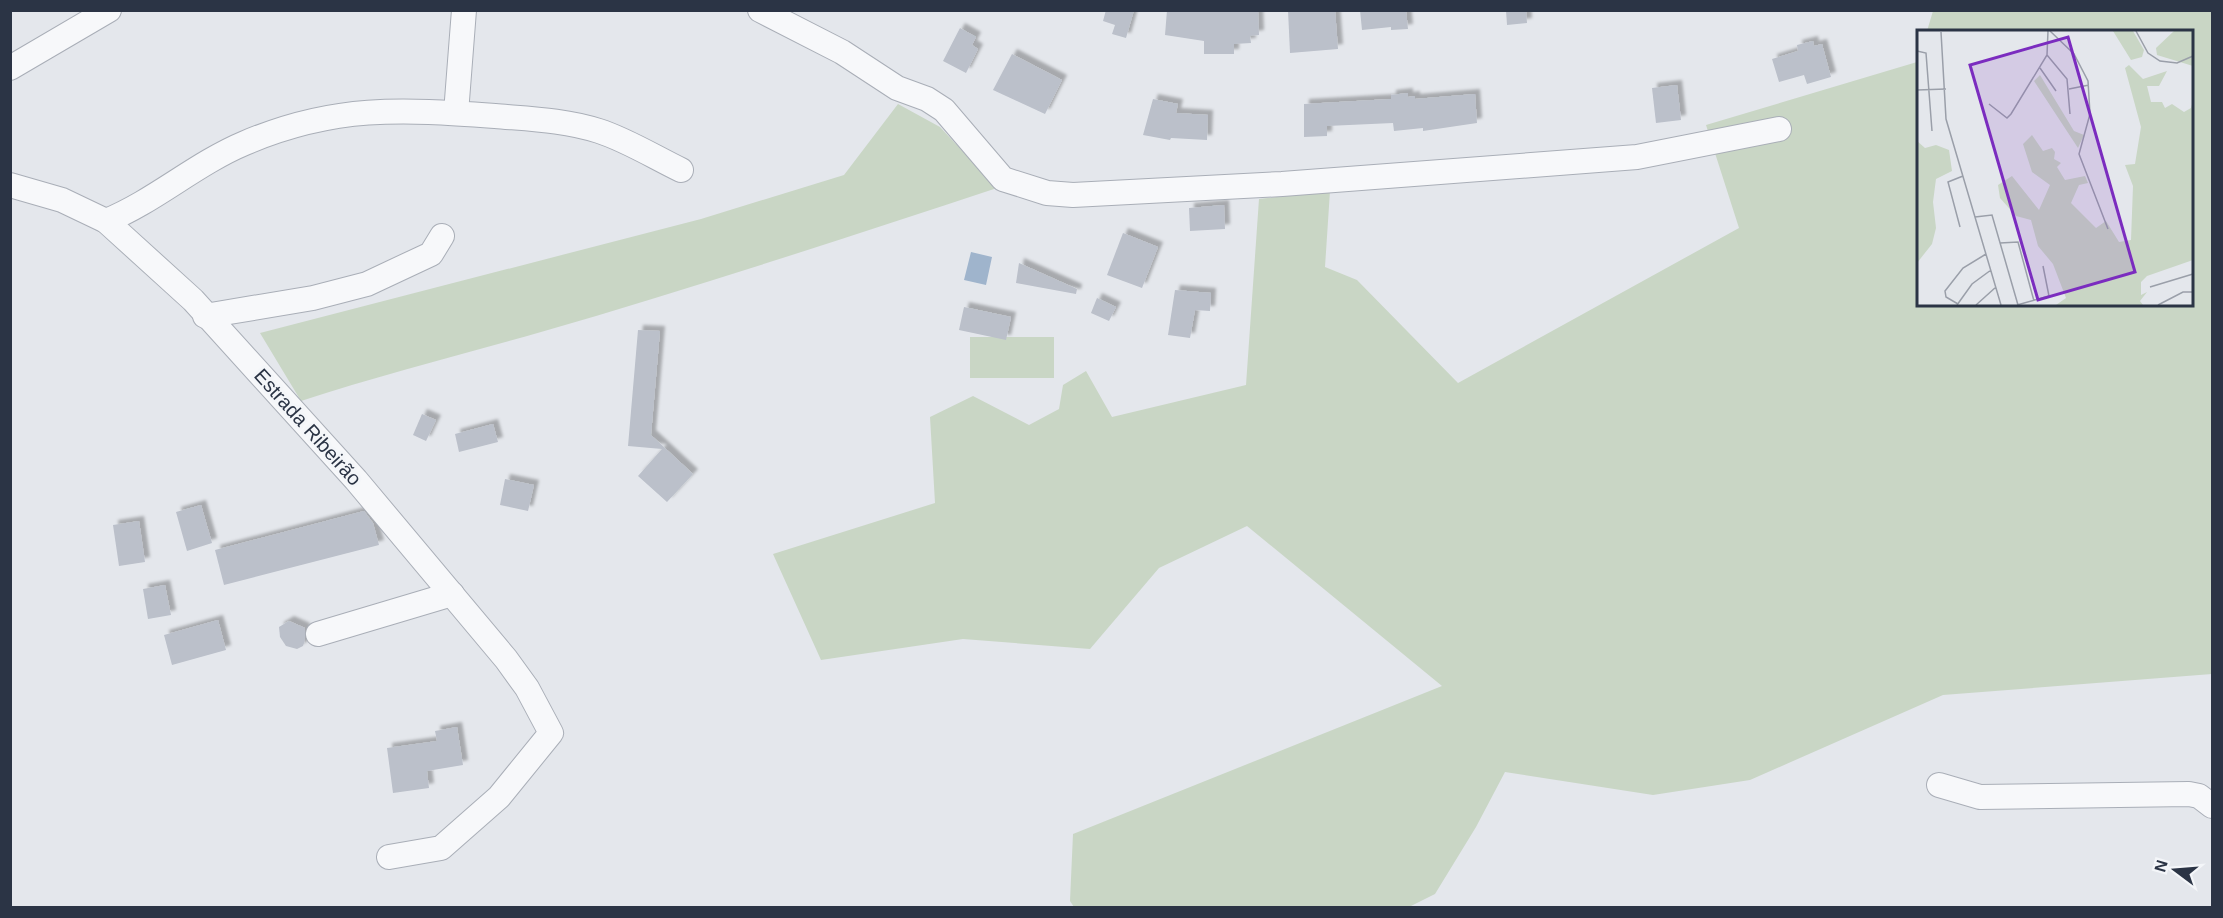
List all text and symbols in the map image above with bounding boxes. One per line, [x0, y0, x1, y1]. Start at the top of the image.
inset map [1917, 30, 2193, 306]
street label: Estrada Ribeirão [250, 364, 366, 490]
north arrow [2145, 840, 2205, 900]
text: N [2151, 858, 2171, 874]

